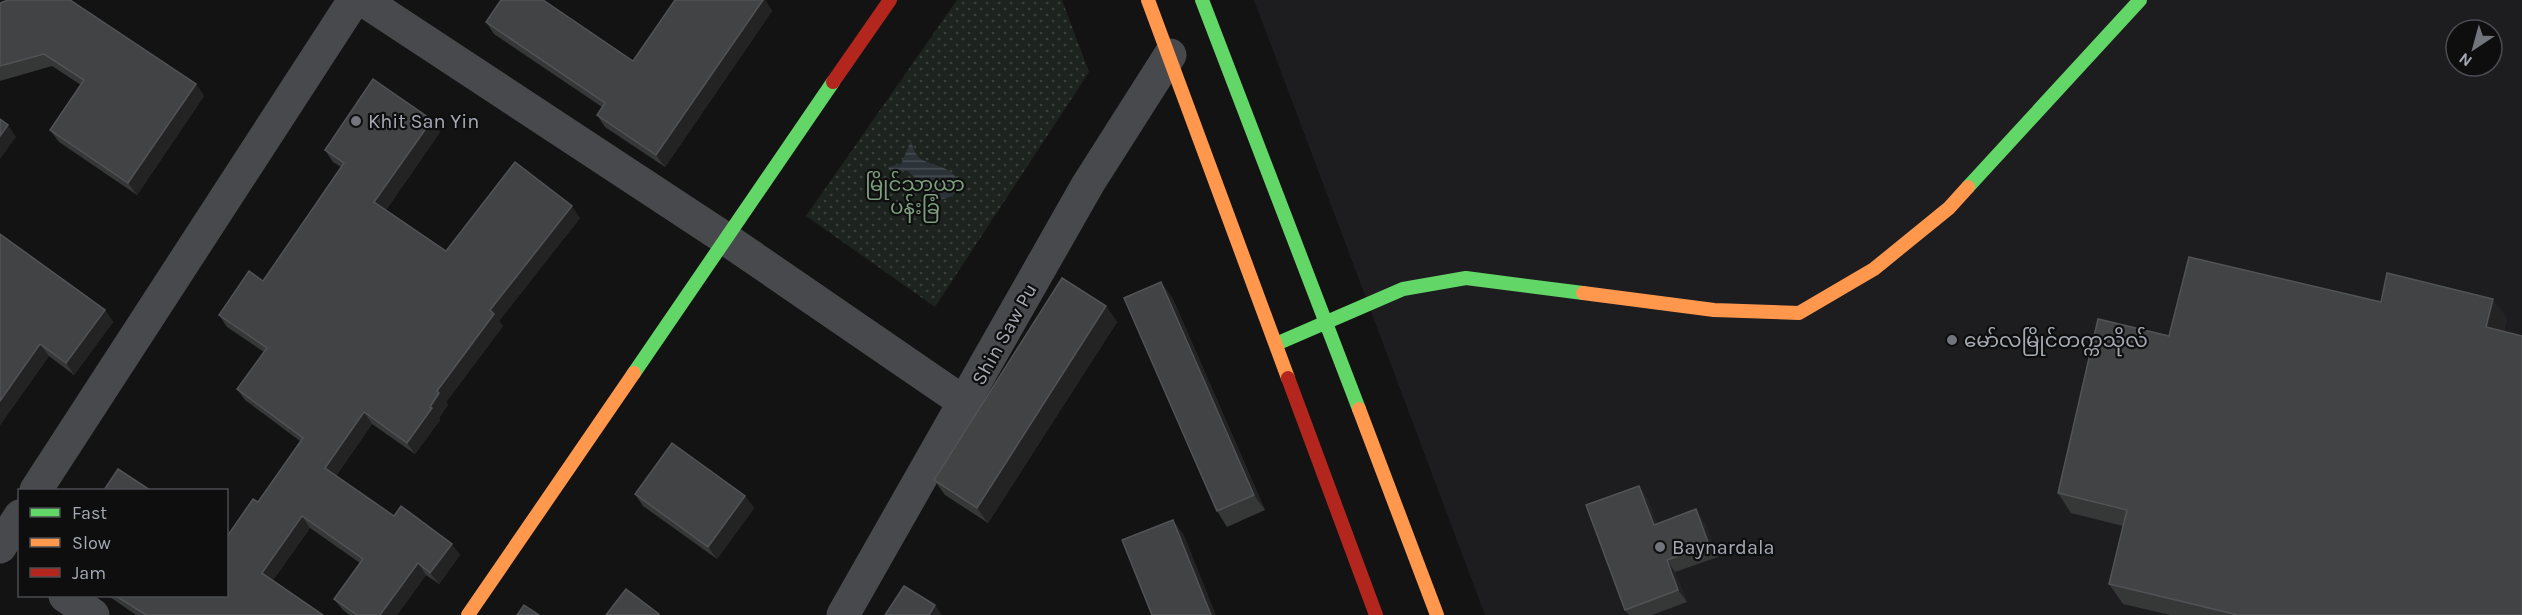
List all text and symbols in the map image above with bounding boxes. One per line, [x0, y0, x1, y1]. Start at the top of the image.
north arrow [2444, 18, 2504, 78]
text: N [2455, 49, 2476, 71]
place label: Khit San Yin [368, 110, 479, 133]
marker: Khit San Yin [349, 114, 363, 128]
park label: မြိုင်သာယာ ပန်းခြံ [865, 170, 965, 223]
street label: Shin Saw Pu [967, 279, 1042, 389]
place label: မော်လမြိုင်တက္ကသိုလ် [1964, 326, 2148, 357]
marker: မော်လမြိုင်တက္ကသိုလ် [1945, 333, 1959, 347]
legend [18, 489, 228, 597]
text: Fast [72, 502, 107, 524]
text: Slow [72, 532, 111, 554]
place label: Baynardala [1672, 536, 1775, 559]
marker: Baynardala [1653, 540, 1667, 554]
text: Jam [72, 562, 106, 584]

